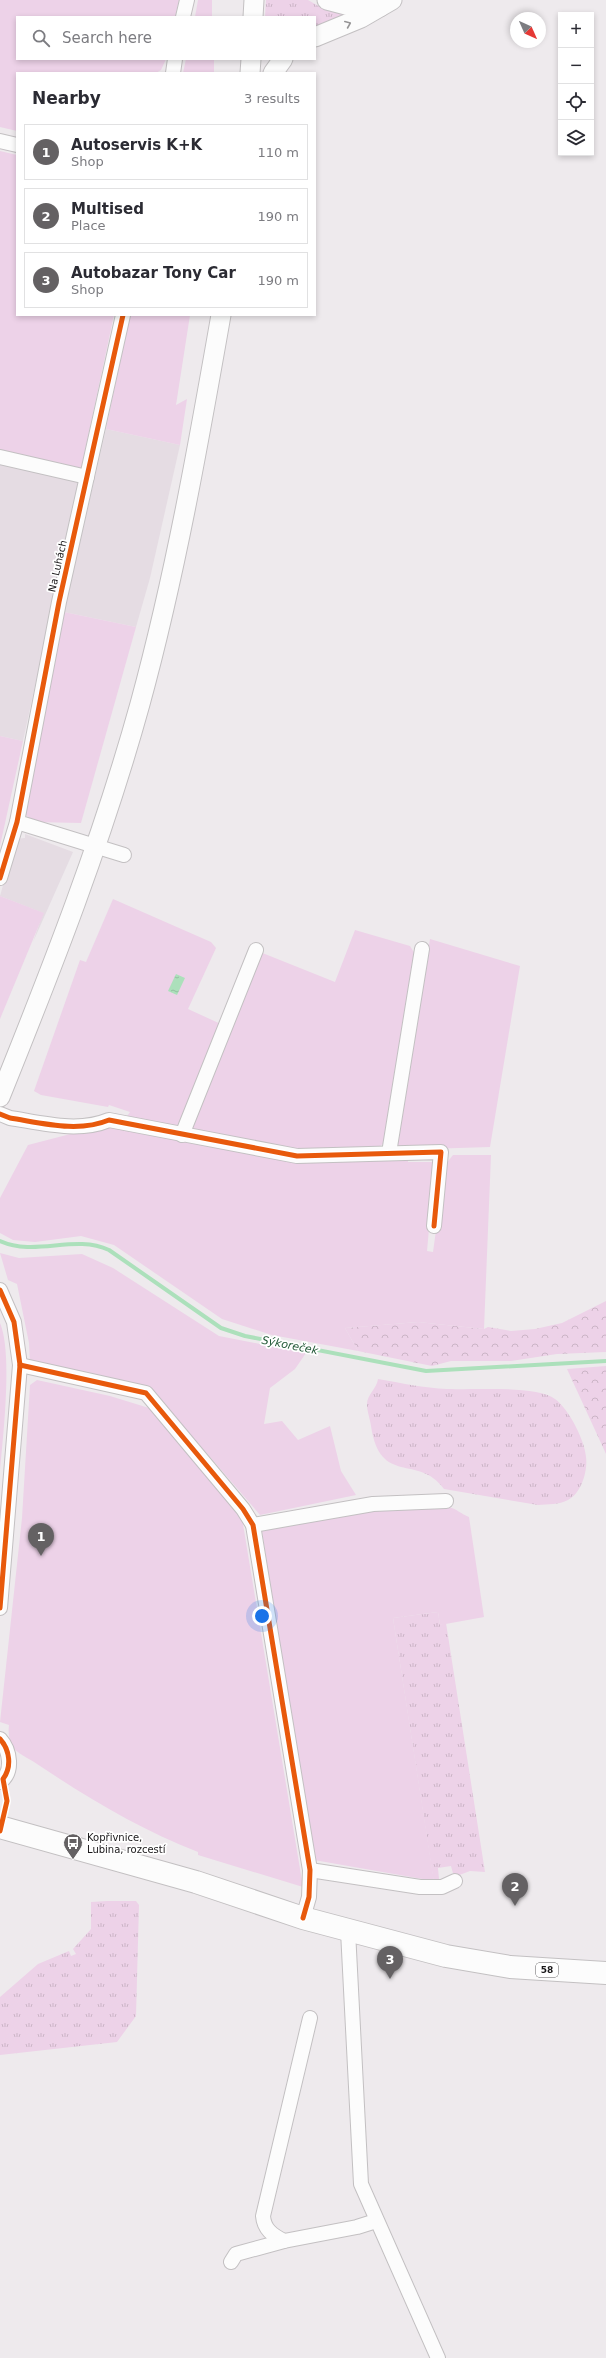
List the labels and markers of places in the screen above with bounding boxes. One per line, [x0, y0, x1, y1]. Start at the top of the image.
pin: 1 [28, 1523, 54, 1556]
bus stop icon: Kopřivnice, Lubina, rozcestí [62, 1832, 84, 1860]
place label: Kopřivnice, Lubina, rozcestí [87, 1832, 167, 1855]
pin: 2 [502, 1873, 528, 1906]
pin: 3 [377, 1946, 403, 1979]

